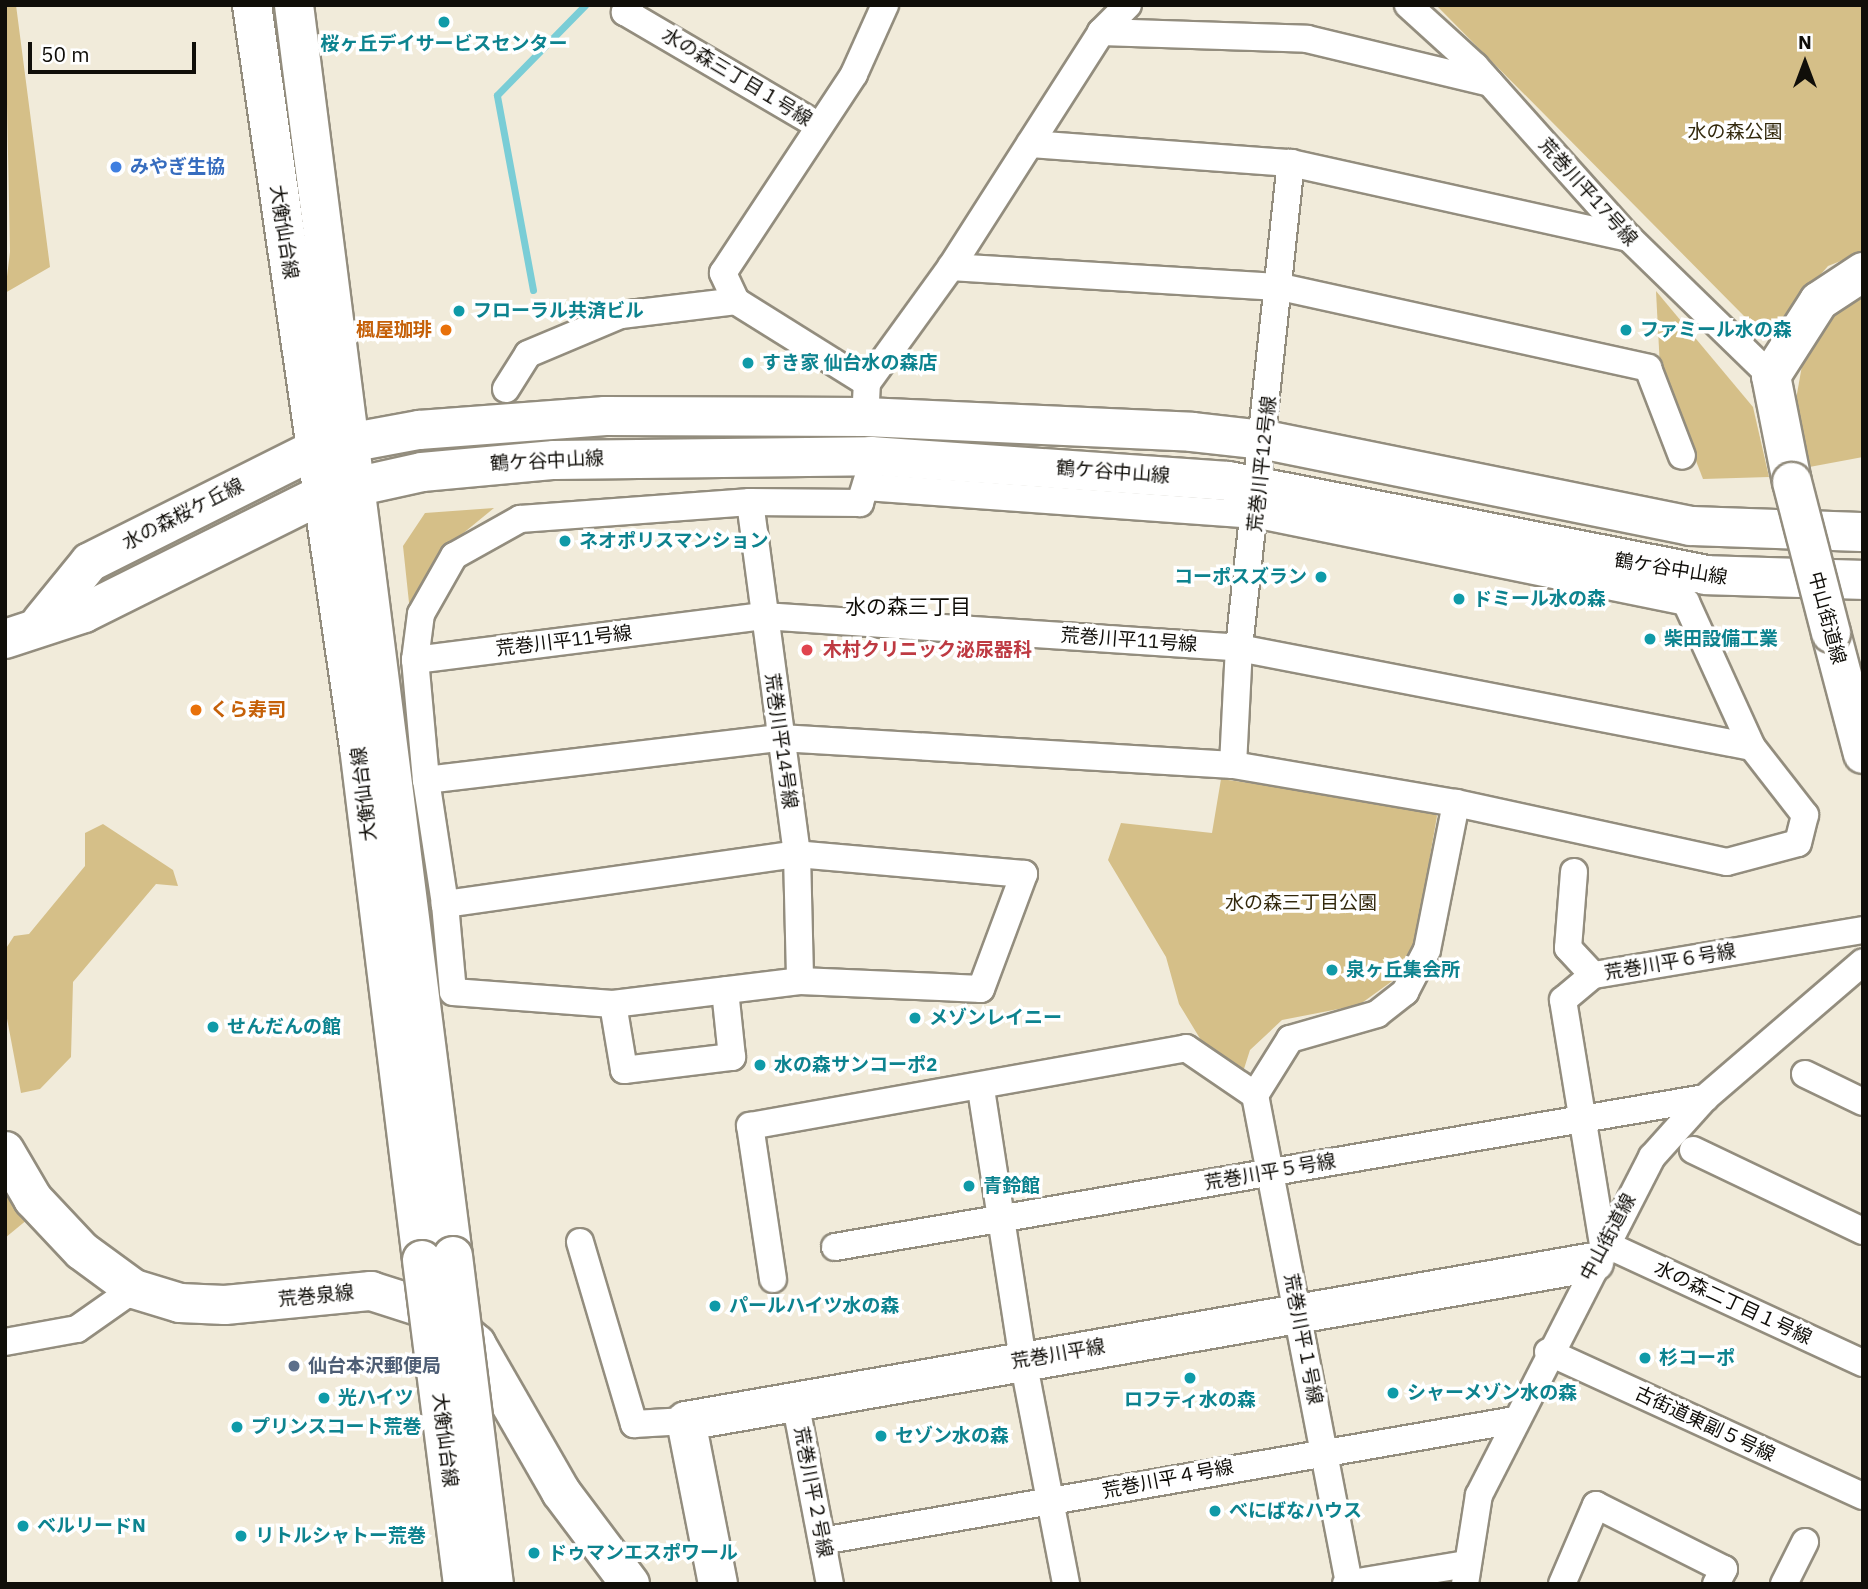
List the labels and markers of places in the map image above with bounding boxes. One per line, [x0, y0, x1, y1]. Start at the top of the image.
marker: 桜ヶ丘デイサービスセンター [436, 14, 452, 30]
place label: 桜ヶ丘デイサービスセンター [321, 33, 567, 55]
place label: みやぎ生協 [130, 156, 225, 178]
marker: みやぎ生協 [108, 159, 124, 175]
place label: フローラル共済ビル [473, 300, 644, 322]
marker: フローラル共済ビル [451, 303, 467, 319]
place label: 楓屋珈琲 [356, 319, 432, 341]
place label: ファミール水の森 [1640, 319, 1792, 341]
marker: 楓屋珈琲 [438, 322, 454, 338]
marker: ファミール水の森 [1618, 322, 1634, 338]
place label: すき家 仙台水の森店 [762, 352, 937, 374]
marker: すき家 仙台水の森店 [740, 355, 756, 371]
place label: ネオポリスマンション [579, 530, 769, 552]
marker: ネオポリスマンション [557, 533, 573, 549]
place label: コーポスズラン [1174, 566, 1307, 588]
marker: コーポスズラン [1313, 569, 1329, 585]
place label: ドミール水の森 [1473, 588, 1606, 610]
marker: ドミール水の森 [1451, 591, 1467, 607]
place label: 柴田設備工業 [1664, 628, 1778, 650]
marker: 柴田設備工業 [1642, 631, 1658, 647]
place label: 木村クリニック泌尿器科 [823, 639, 1032, 661]
marker: 木村クリニック泌尿器科 [797, 640, 817, 660]
place label: くら寿司 [210, 699, 286, 721]
marker: くら寿司 [188, 702, 204, 718]
place label: 泉ヶ丘集会所 [1346, 959, 1460, 981]
marker: 泉ヶ丘集会所 [1324, 962, 1340, 978]
place label: メゾンレイニー [929, 1007, 1062, 1029]
marker: メゾンレイニー [907, 1010, 923, 1026]
place label: せんだんの館 [227, 1016, 341, 1038]
marker: せんだんの館 [205, 1019, 221, 1035]
place label: 水の森サンコーポ2 [774, 1054, 937, 1076]
marker: 水の森サンコーポ2 [752, 1057, 768, 1073]
place label: 青鈴館 [983, 1175, 1040, 1197]
marker: 青鈴館 [961, 1178, 977, 1194]
place label: パールハイツ水の森 [729, 1295, 900, 1317]
marker: パールハイツ水の森 [707, 1298, 723, 1314]
place label: 杉コーポ [1659, 1347, 1735, 1369]
marker: 杉コーポ [1637, 1350, 1653, 1366]
place label: 仙台本沢郵便局 [308, 1355, 441, 1377]
marker: 仙台本沢郵便局 [286, 1358, 302, 1374]
marker: ロフティ水の森 [1182, 1370, 1198, 1386]
place label: シャーメゾン水の森 [1407, 1382, 1578, 1404]
marker: シャーメゾン水の森 [1385, 1385, 1401, 1401]
place label: 光ハイツ [338, 1387, 414, 1409]
place label: ロフティ水の森 [1124, 1389, 1256, 1411]
marker: 光ハイツ [316, 1390, 332, 1406]
place label: プリンスコート荒巻 [251, 1416, 422, 1438]
marker: プリンスコート荒巻 [229, 1419, 245, 1435]
place label: セゾン水の森 [895, 1425, 1009, 1447]
marker: セゾン水の森 [873, 1428, 889, 1444]
place label: べにばなハウス [1229, 1500, 1362, 1522]
marker: べにばなハウス [1207, 1503, 1223, 1519]
place label: ベルリードN [37, 1515, 146, 1537]
marker: ベルリードN [15, 1518, 31, 1534]
place label: リトルシャトー荒巻 [255, 1525, 426, 1547]
marker: リトルシャトー荒巻 [233, 1528, 249, 1544]
place label: ドゥマンエスポワール [548, 1542, 738, 1564]
marker: ドゥマンエスポワール [526, 1545, 542, 1561]

